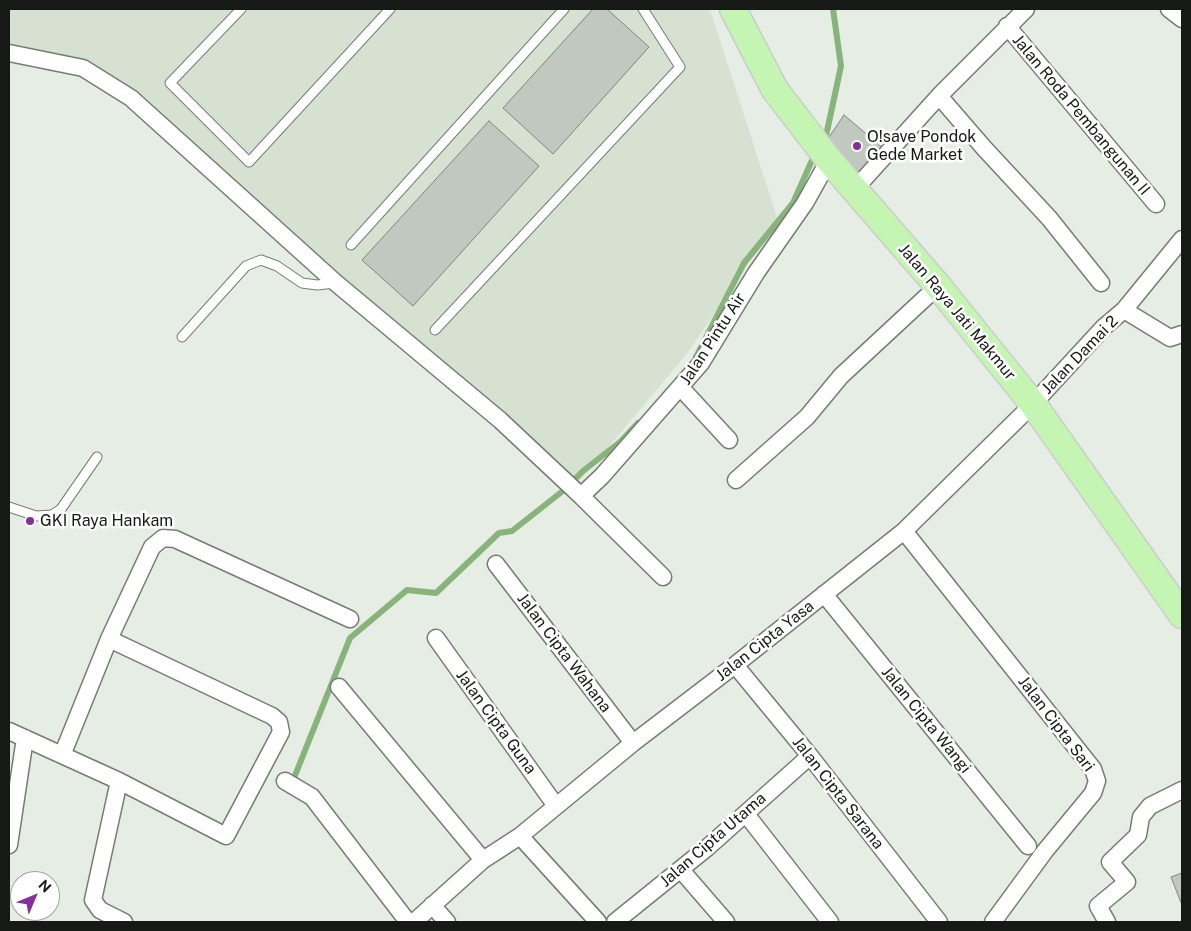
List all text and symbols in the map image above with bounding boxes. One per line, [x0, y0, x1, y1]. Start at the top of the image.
street label: Jalan Roda Pembangunan II [1008, 31, 1154, 199]
place label: O!save Pondok Gede Market [867, 127, 976, 165]
marker: O!save Pondok Gede Market [851, 140, 863, 152]
street label: Jalan Raya Jati Makmur [894, 240, 1020, 384]
street label: Jalan Pintu Air [676, 289, 750, 389]
street label: Jalan Damai 2 [1038, 312, 1122, 398]
place label: GKI Raya Hankam [40, 511, 173, 531]
marker: GKI Raya Hankam [24, 515, 36, 527]
street label: Jalan Cipta Wahana [513, 590, 615, 716]
street label: Jalan Cipta Yasa [712, 597, 818, 685]
street label: Jalan Cipta Wangi [877, 663, 975, 777]
street label: Jalan Cipta Guna [452, 666, 540, 778]
street label: Jalan Cipta Sari [1014, 672, 1098, 776]
street label: Jalan Cipta Sarana [788, 733, 888, 853]
street label: Jalan Cipta Utama [656, 789, 770, 891]
north arrow [10, 871, 60, 921]
text: N [35, 877, 54, 896]

